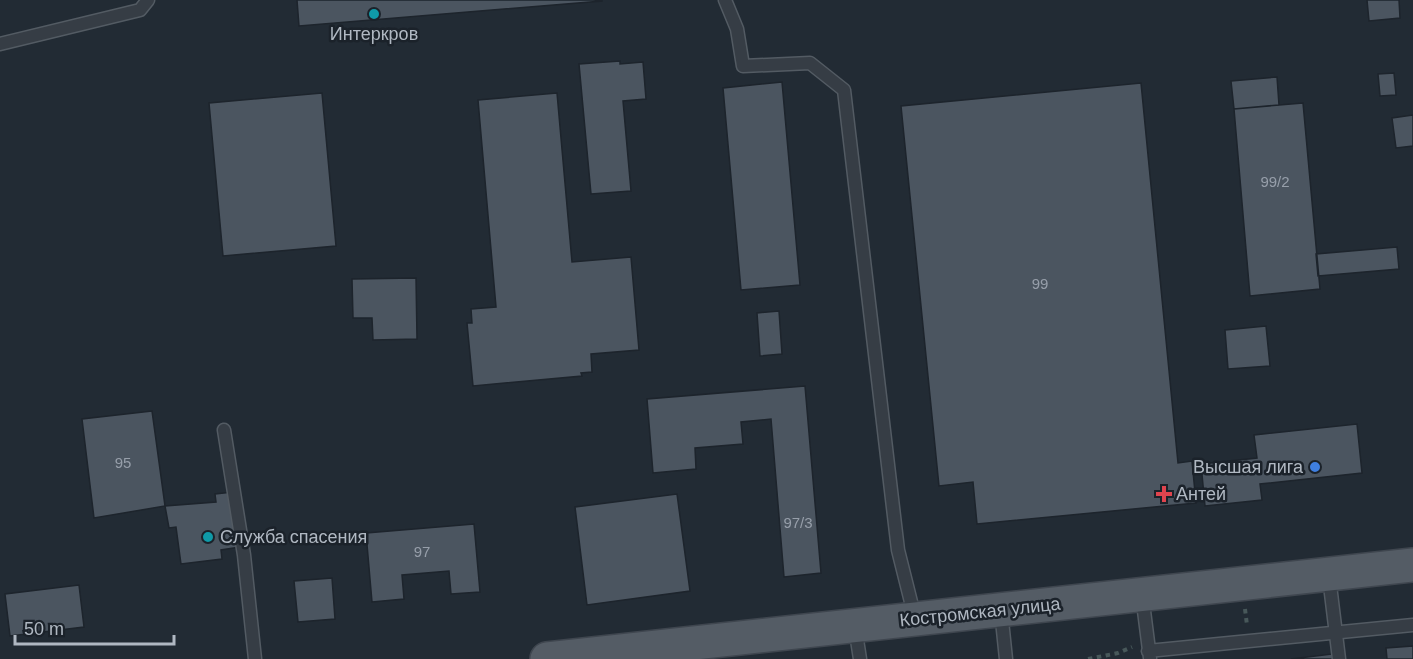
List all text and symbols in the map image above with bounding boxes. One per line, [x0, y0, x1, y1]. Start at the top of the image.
marker: Интеркров [367, 7, 381, 21]
place label: Интеркров [330, 24, 418, 44]
house number: 99/2 [1260, 173, 1290, 190]
house number: 99 [1032, 275, 1048, 292]
house number: 95 [115, 454, 131, 471]
place label: Высшая лига [1193, 457, 1304, 477]
marker: Высшая лига [1308, 460, 1322, 474]
place label: Антей [1176, 484, 1226, 504]
marker: Антей [1157, 487, 1171, 501]
house number: 97/3 [783, 514, 813, 531]
place label: Служба спасения [220, 527, 367, 547]
marker: Служба спасения [201, 530, 215, 544]
house number: 97 [414, 543, 430, 560]
street label: Костромская улица [899, 594, 1062, 630]
scale bar [15, 608, 174, 646]
text: 50 m [24, 619, 64, 639]

